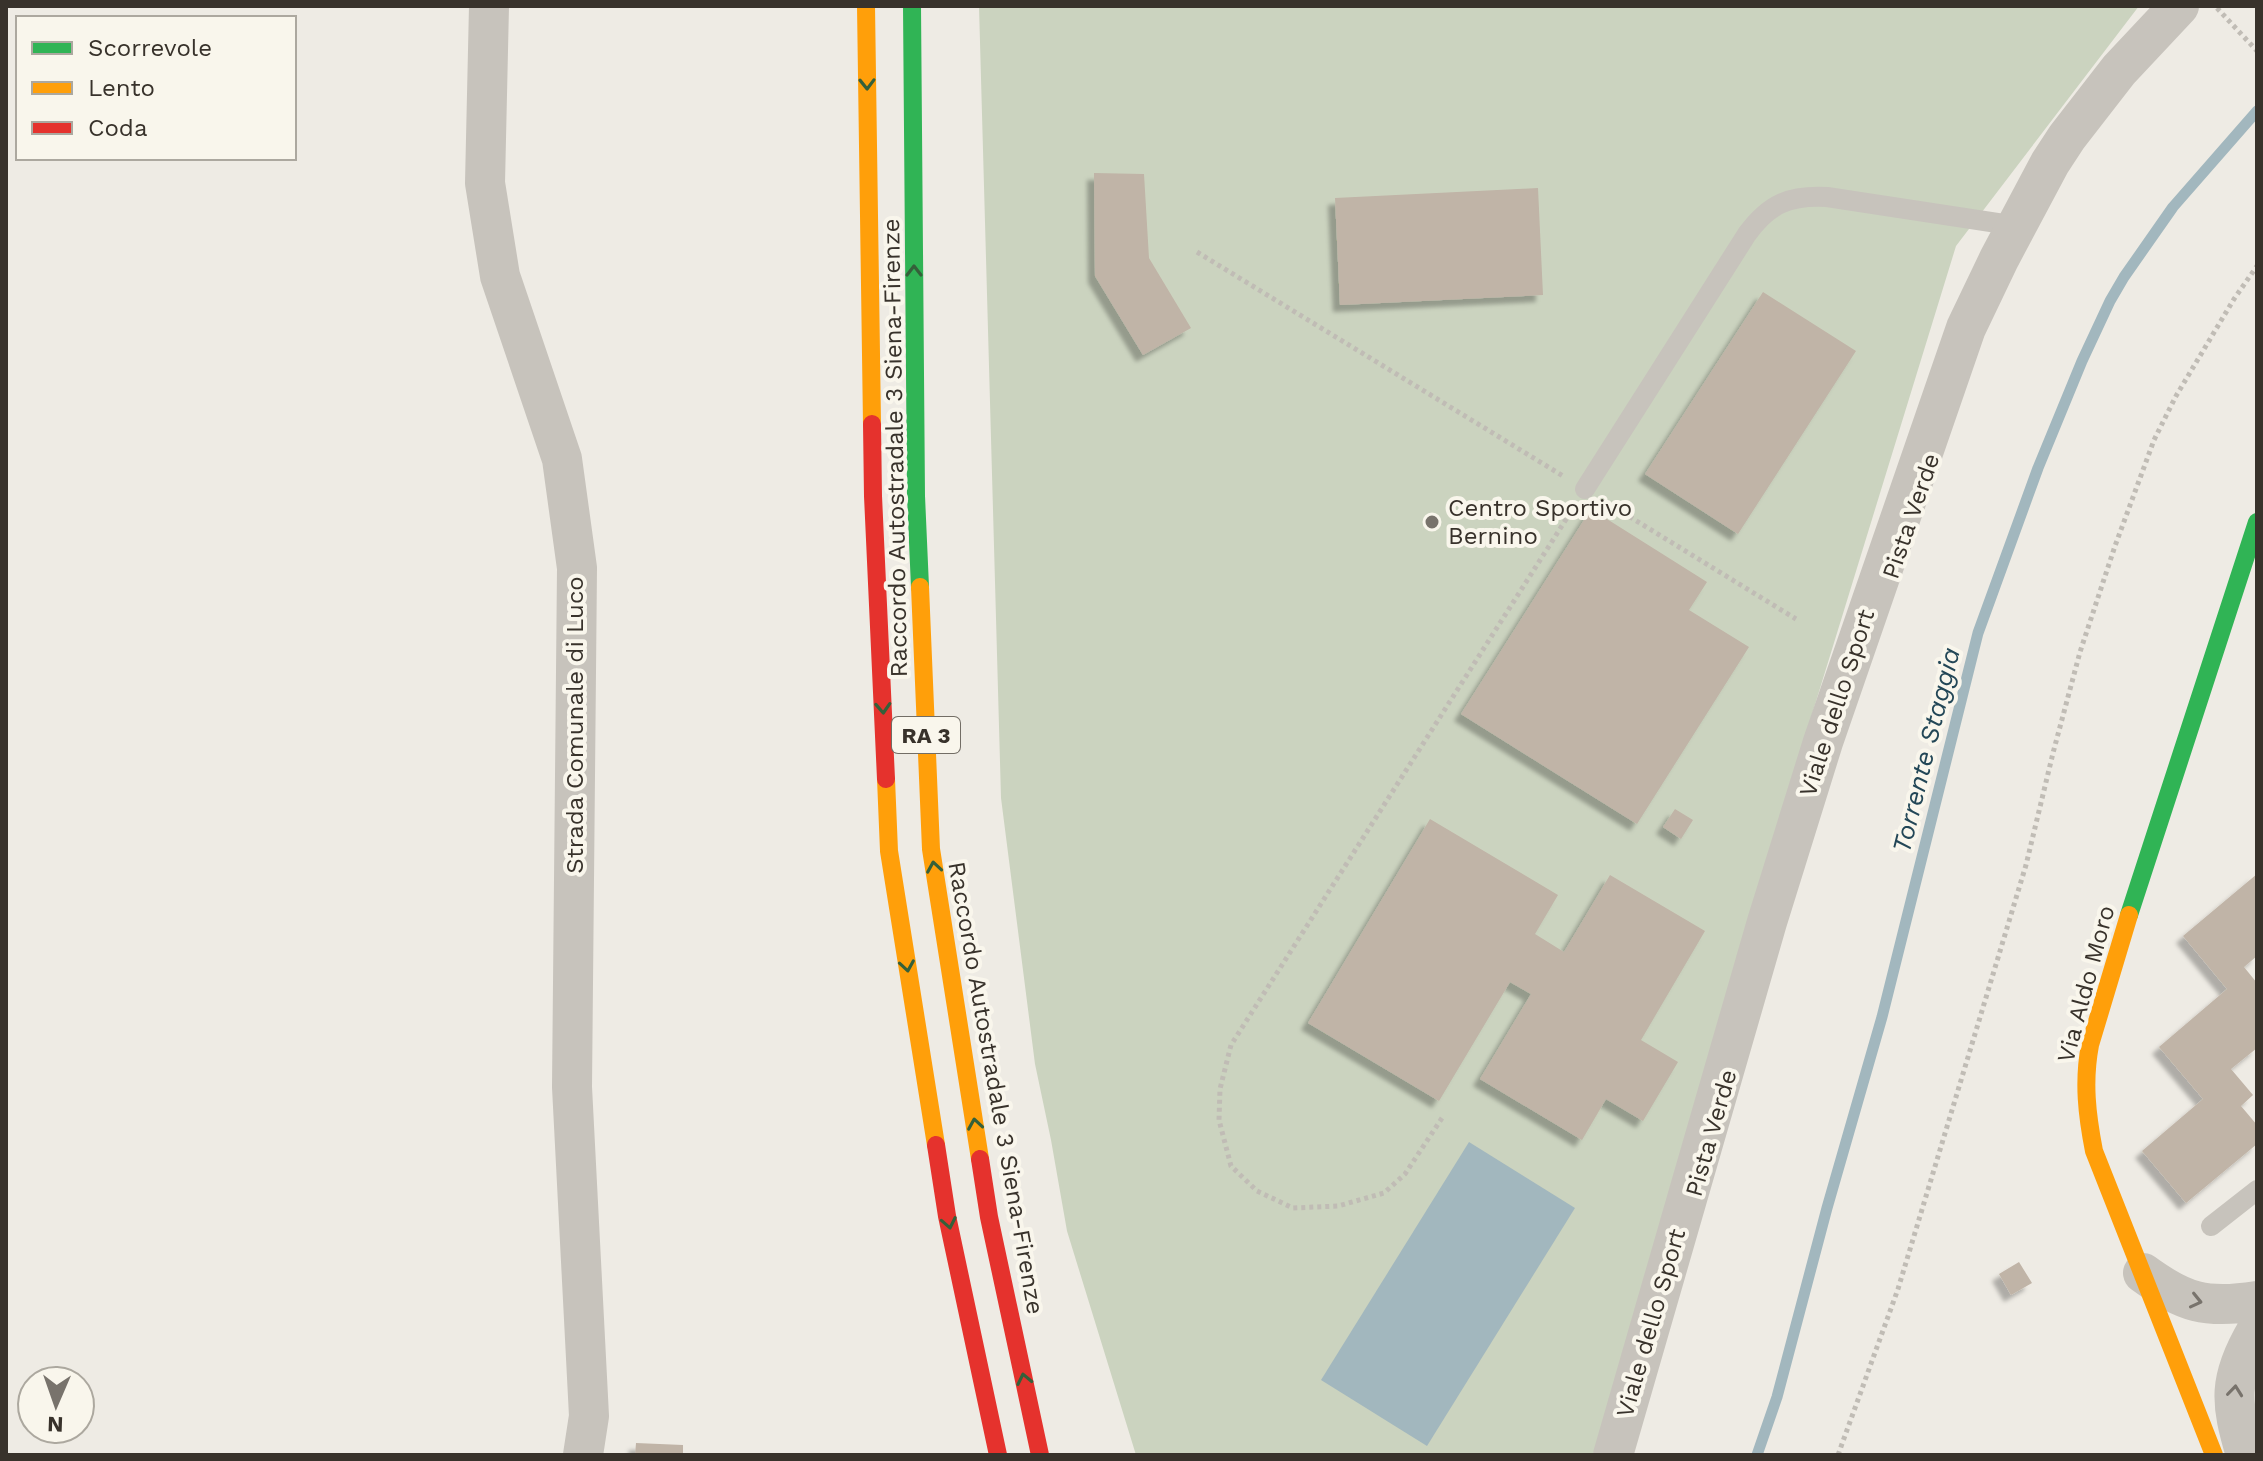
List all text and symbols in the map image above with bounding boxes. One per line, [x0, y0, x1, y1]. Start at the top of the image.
legend [16, 16, 296, 160]
text: Scorrevole [88, 34, 212, 62]
text: Lento [88, 74, 155, 102]
one-way arrow [858, 78, 876, 91]
text: Coda [88, 114, 148, 142]
street label: Raccordo Autostradale 3 Siena-Firenze [877, 218, 913, 678]
one-way arrow [905, 264, 923, 277]
street label: Pista Verde [1876, 450, 1946, 582]
place label: Centro Sportivo Bernino [1448, 494, 1632, 550]
marker: Centro Sportivo Bernino [1423, 513, 1441, 531]
street label: Strada Comunale di Luco [561, 576, 589, 874]
street label: Viale dello Sport [1794, 606, 1880, 800]
water label: Torrente Staggia [1886, 644, 1966, 856]
one-way arrow [874, 702, 891, 715]
road number: RA 3 [892, 717, 960, 753]
one-way arrow [926, 860, 943, 874]
street label: Raccordo Autostradale 3 Siena-Firenze [942, 860, 1050, 1316]
street label: Via Aldo Moro [2052, 902, 2120, 1066]
one-way arrow [898, 959, 915, 973]
street label: Pista Verde [1680, 1066, 1742, 1200]
one-way arrow [967, 1117, 984, 1130]
one-way arrow [940, 1216, 957, 1229]
street label: Viale dello Sport [1611, 1225, 1691, 1421]
one-way arrow [2189, 1292, 2203, 1309]
north arrow [16, 1365, 96, 1445]
one-way arrow [1016, 1372, 1033, 1386]
one-way arrow [2226, 1384, 2243, 1397]
text: N [47, 1412, 64, 1437]

